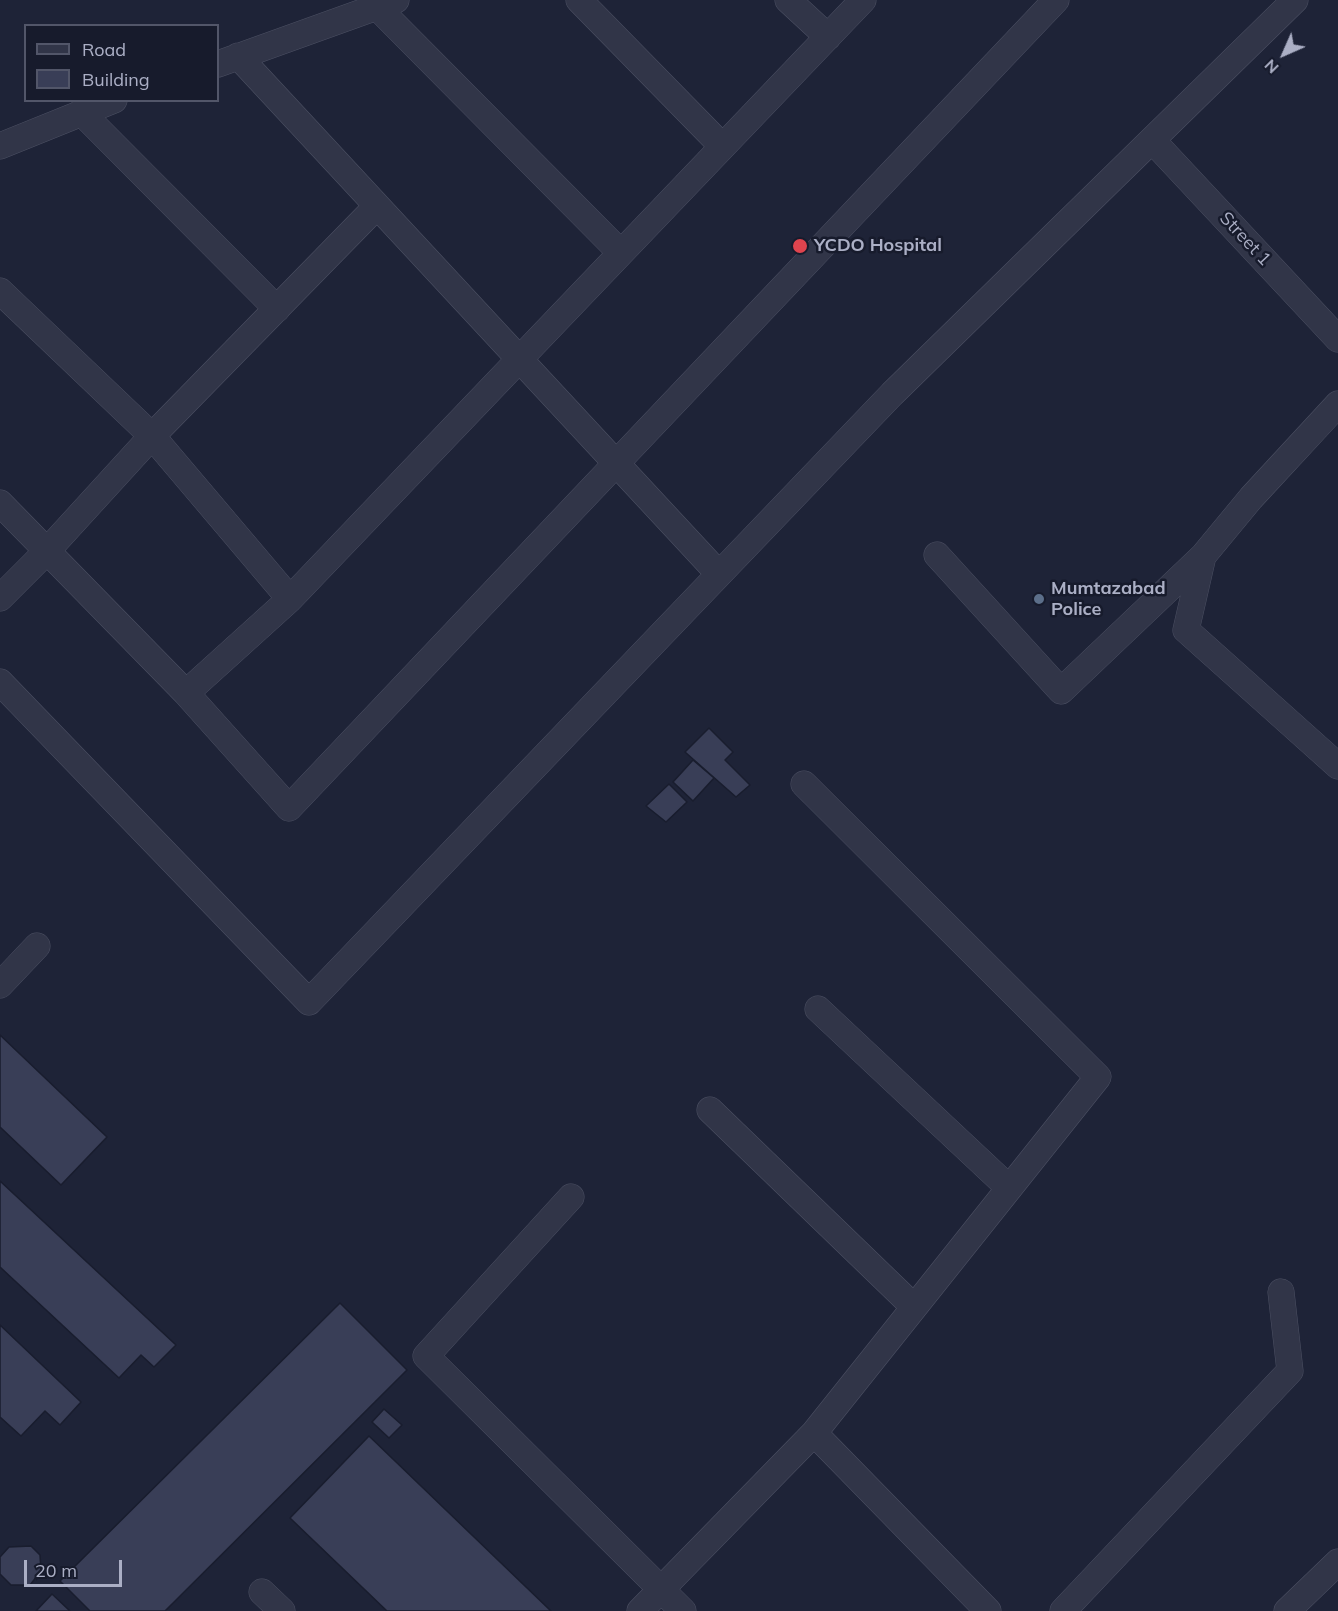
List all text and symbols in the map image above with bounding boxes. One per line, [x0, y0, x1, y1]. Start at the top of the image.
legend [24, 24, 219, 102]
north arrow [1254, 24, 1314, 84]
text: Road [82, 38, 126, 61]
text: N [1260, 55, 1283, 78]
text: Building [82, 68, 150, 91]
street label: Street 1 [1215, 208, 1275, 270]
place label: YCDO Hospital [814, 235, 942, 257]
marker: YCDO Hospital [791, 237, 809, 255]
place label: Mumtazabad Police [1051, 578, 1166, 620]
marker: Mumtazabad Police [1032, 592, 1046, 606]
scale bar [27, 1548, 124, 1586]
text: 20 m [35, 1559, 77, 1582]

